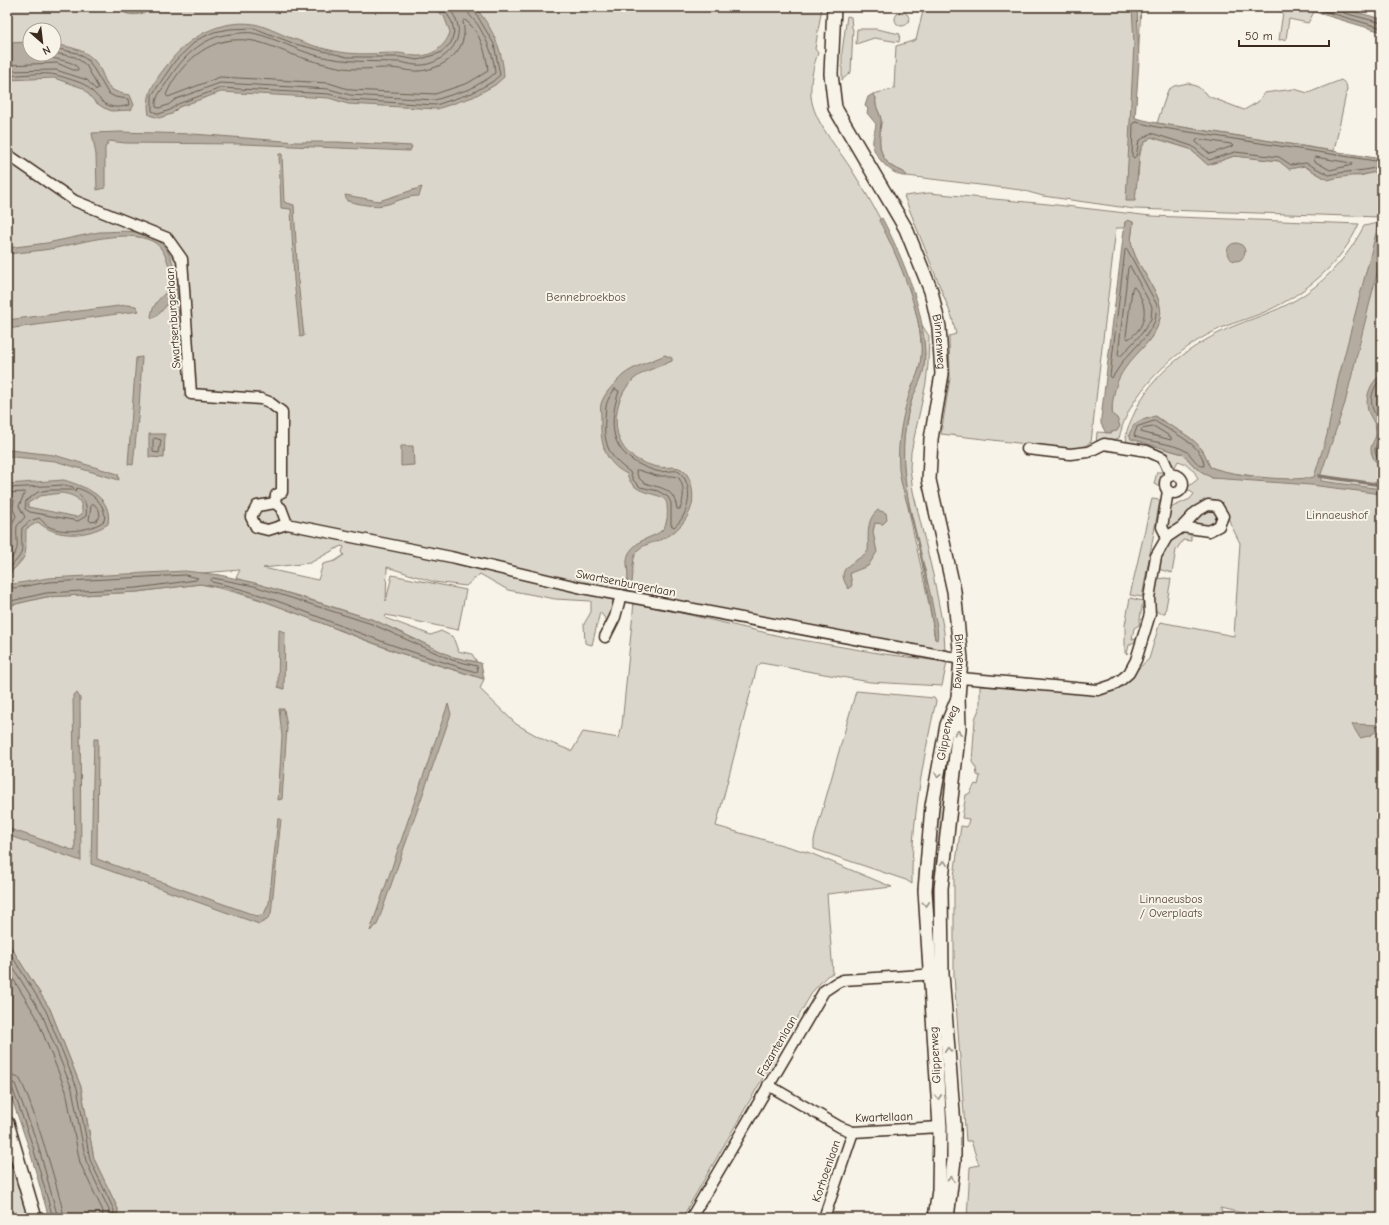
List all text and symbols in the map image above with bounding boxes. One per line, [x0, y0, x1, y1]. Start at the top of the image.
north arrow [22, 22, 62, 62]
scale bar [1239, 22, 1329, 48]
text: 50 m [1245, 29, 1273, 43]
text: N [40, 43, 53, 58]
street label: Swartsenburgerlaan [162, 267, 184, 369]
park label: Bennebroekbos [546, 290, 626, 304]
street label: Binnenweg [929, 313, 949, 370]
park label: Linnaeushof [1306, 508, 1368, 522]
street label: Swartsenburgerlaan [575, 566, 677, 600]
street label: Binnenweg [951, 633, 968, 690]
street label: Glipperweg [934, 703, 961, 762]
one-way arrow [954, 730, 963, 736]
one-way arrow [935, 772, 943, 778]
one-way arrow [939, 859, 948, 866]
park label: Linnaeusbos / Overplaats [1139, 892, 1203, 920]
one-way arrow [922, 901, 931, 907]
street label: Fazantenlaan [754, 1013, 800, 1079]
street label: Glipperweg [927, 1026, 943, 1084]
one-way arrow [943, 1047, 952, 1053]
one-way arrow [933, 1094, 942, 1100]
street label: Kwartellaan [855, 1109, 913, 1125]
street label: Korhoenlaan [809, 1138, 843, 1204]
one-way arrow [947, 1176, 956, 1182]

